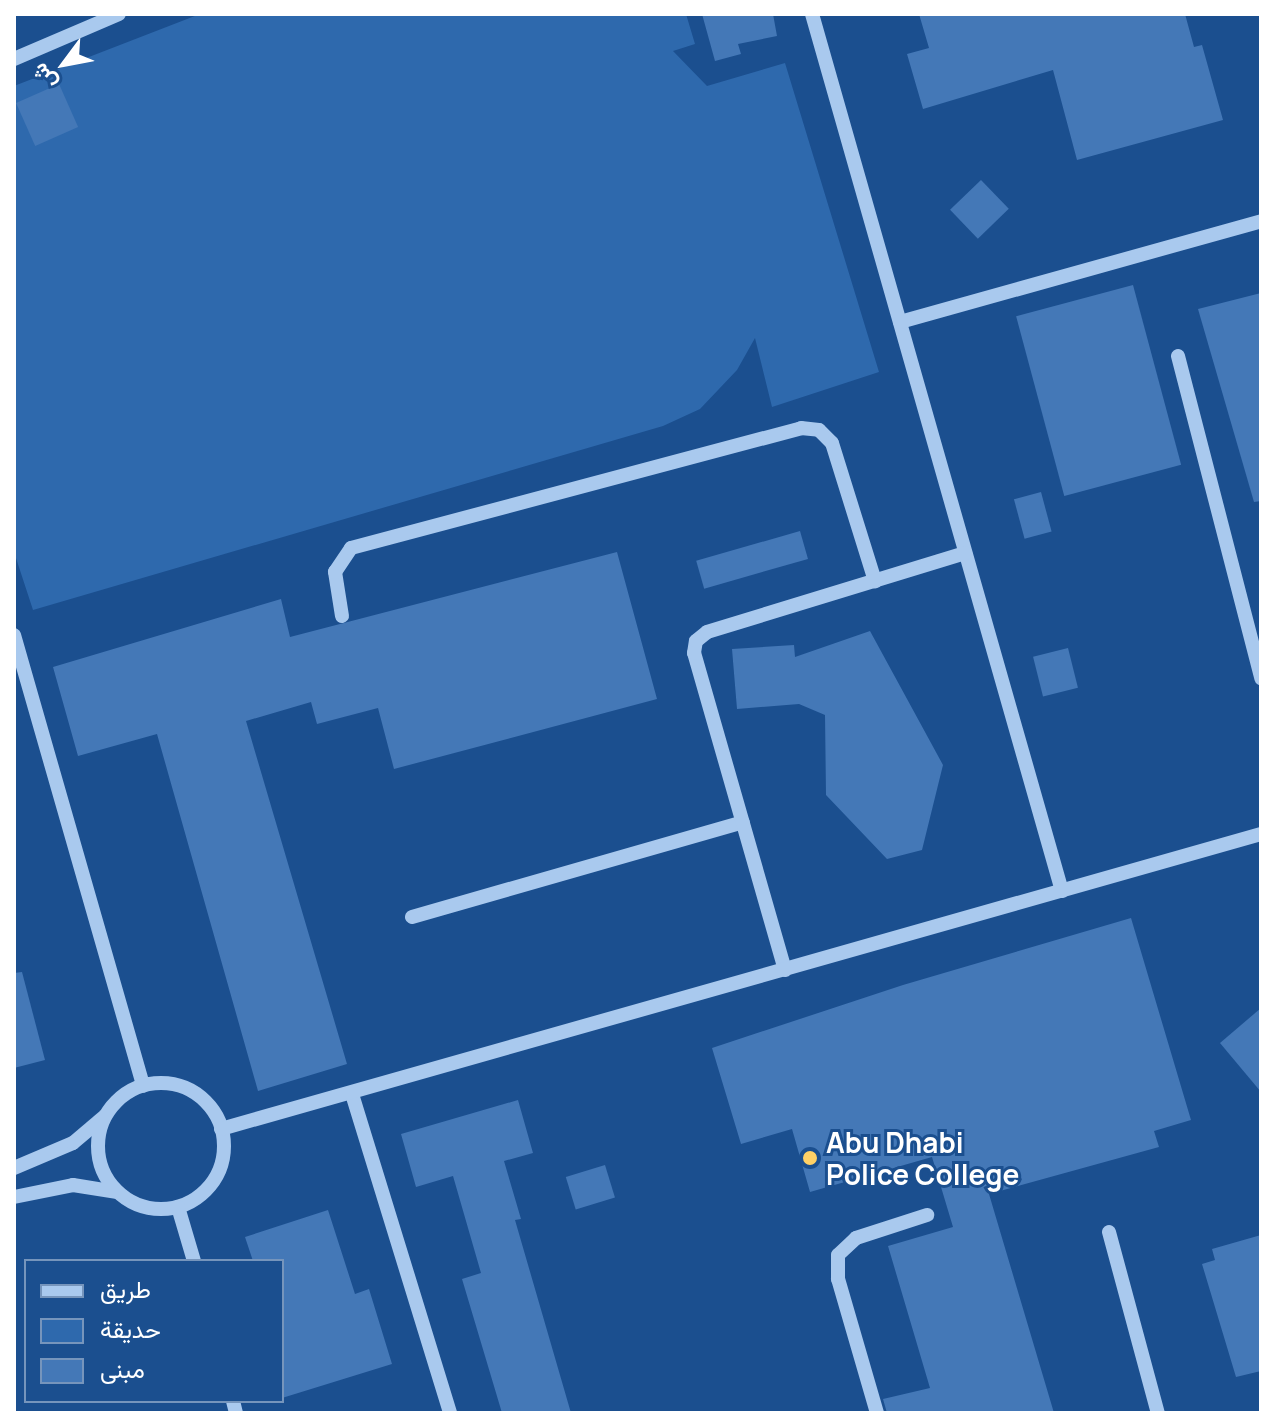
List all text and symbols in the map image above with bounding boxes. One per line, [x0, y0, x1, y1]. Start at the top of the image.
north arrow [24, 24, 104, 104]
text: ش [24, 58, 63, 96]
place label: Abu Dhabi Police College [826, 1125, 1019, 1191]
marker: Abu Dhabi Police College [801, 1149, 819, 1167]
legend [24, 1259, 284, 1403]
text: طريق [100, 1272, 151, 1305]
text: حديقة [100, 1312, 161, 1345]
text: مبنى [100, 1352, 145, 1385]

